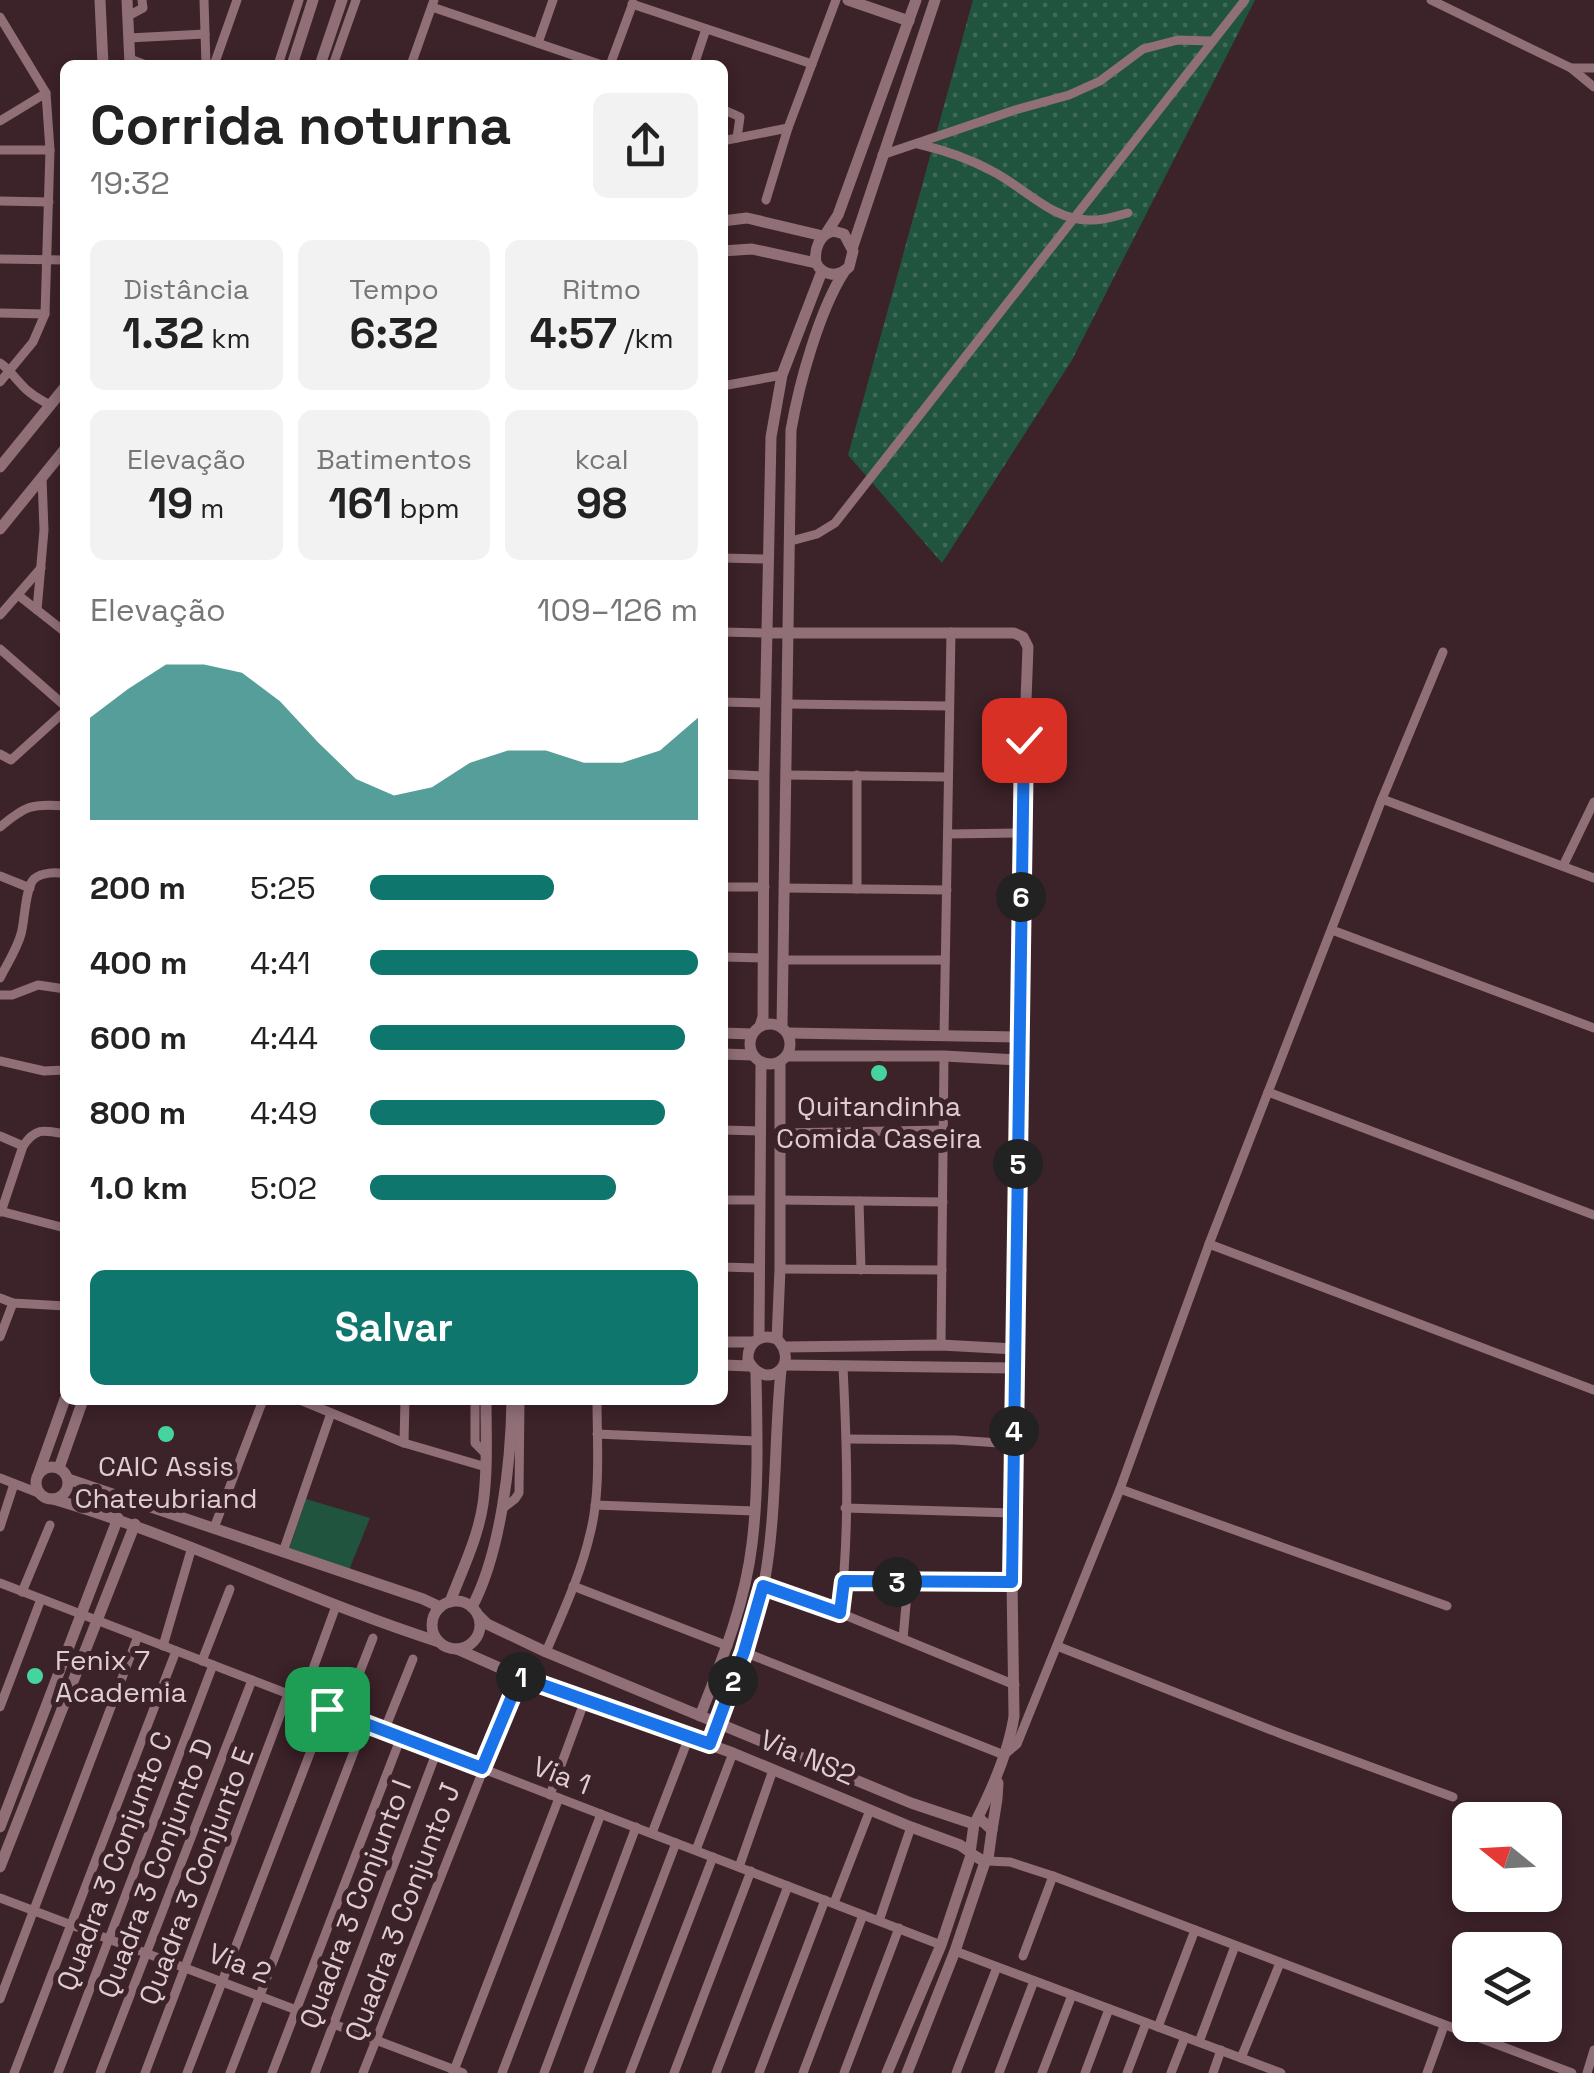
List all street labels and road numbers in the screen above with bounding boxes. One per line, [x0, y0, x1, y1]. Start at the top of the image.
street label: Via NS2 [755, 1721, 861, 1793]
street label: Quadra 3 Conjunto C [48, 1726, 180, 1996]
street label: Quadra 3 Conjunto D [89, 1733, 221, 2003]
street label: Quadra 3 Conjunto E [130, 1742, 262, 2010]
street label: Via 1 [528, 1748, 596, 1802]
street label: Quadra 3 Conjunto I [291, 1774, 419, 2034]
street label: Quadra 3 Conjunto J [336, 1778, 468, 2046]
street label: Via 2 [203, 1935, 277, 1991]

